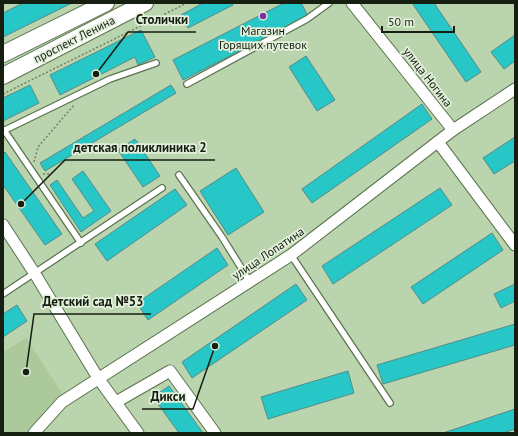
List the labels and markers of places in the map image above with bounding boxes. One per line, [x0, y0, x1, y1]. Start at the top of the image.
callout: Столички [128, 7, 196, 32]
marker: Магазин Горящих путевок [258, 11, 268, 21]
place label: Магазин Горящих путевок [219, 23, 307, 52]
callout: детская поликлиника 2 [65, 135, 215, 160]
callout: Детский сад №53 [34, 289, 151, 314]
callout: Дикси [142, 384, 193, 409]

